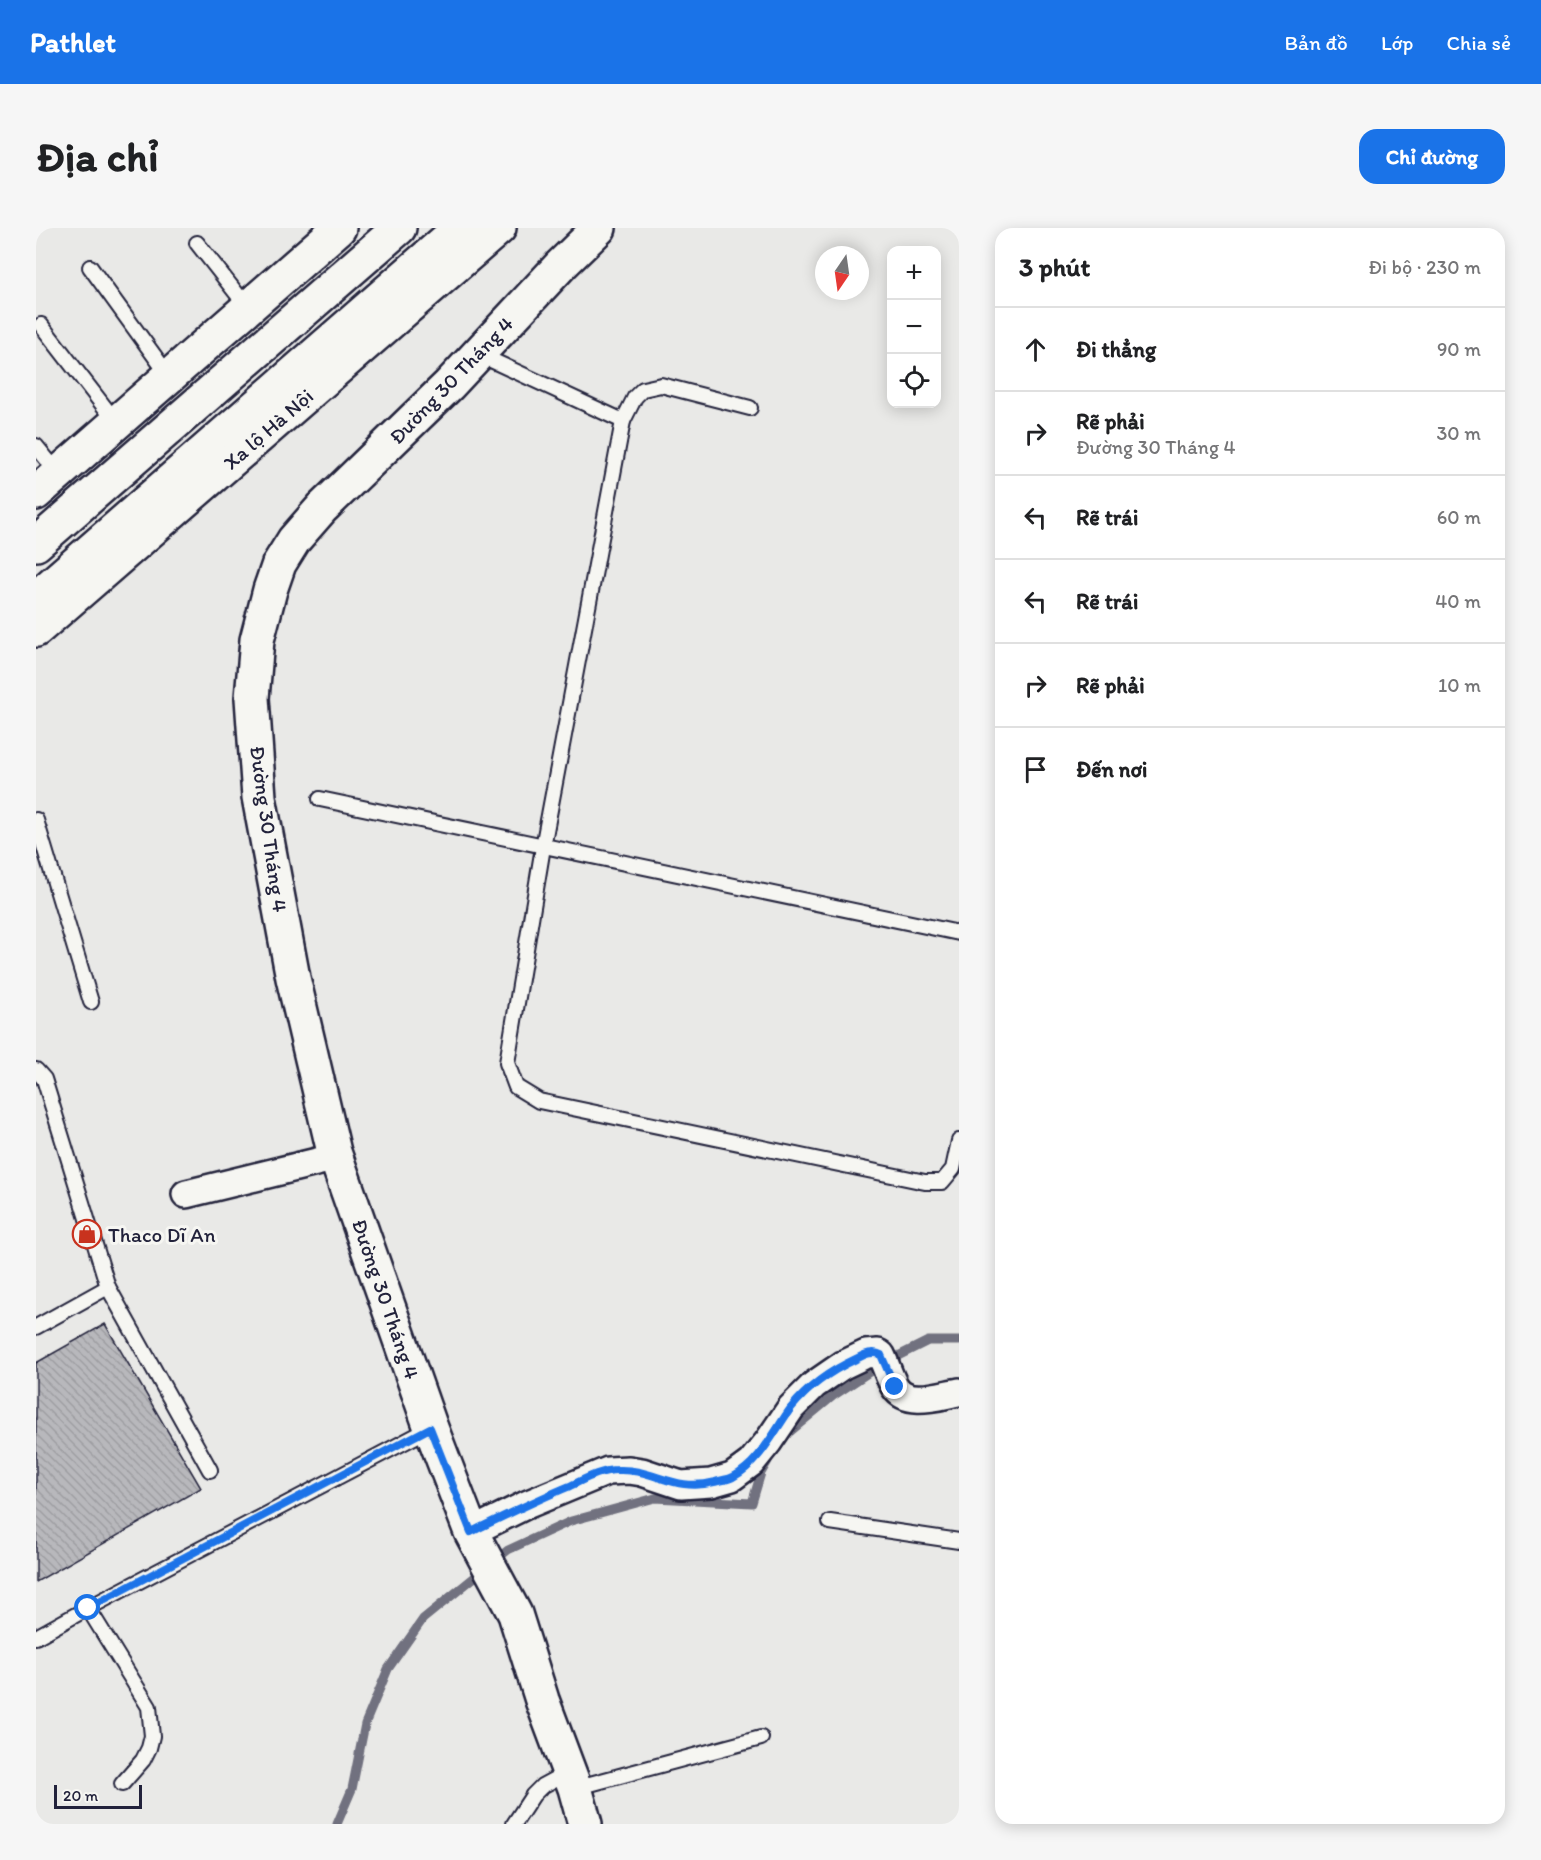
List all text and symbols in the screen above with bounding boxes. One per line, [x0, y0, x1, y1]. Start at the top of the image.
text: Pathlet [30, 25, 116, 59]
text: Bản đồ [1284, 30, 1348, 55]
text: Lớp [1381, 30, 1413, 55]
text: Chia sẻ [1446, 30, 1511, 55]
button: Chỉ đường [1359, 129, 1505, 184]
text: Địa chỉ [36, 131, 159, 182]
north arrow [815, 246, 869, 300]
map controls [887, 246, 941, 408]
button: + [887, 246, 941, 300]
text: 3 phút [1019, 251, 1090, 283]
text: Đi bộ · 230 m [1368, 255, 1481, 279]
button: − [887, 300, 941, 354]
street label: Đường 30 Tháng 4 [384, 311, 518, 449]
icon: ahead [1019, 333, 1052, 366]
text: Đi thẳng [1076, 336, 1156, 363]
text: 90 m [1437, 337, 1481, 361]
button: locate [887, 354, 941, 408]
street label: Xa lộ Hà Nội [218, 383, 318, 475]
text: Rẽ phải [1076, 408, 1145, 435]
icon: right [1019, 417, 1052, 450]
text: 30 m [1436, 421, 1481, 445]
text: Đường 30 Tháng 4 [1076, 435, 1236, 459]
icon: left [1019, 501, 1052, 534]
text: Rẽ trái [1076, 504, 1138, 531]
text: 60 m [1437, 505, 1481, 529]
icon: left [1019, 585, 1052, 618]
text: Rẽ trái [1076, 588, 1138, 615]
text: 40 m [1435, 589, 1481, 613]
icon: right [1019, 669, 1052, 702]
text: Rẽ phải [1076, 672, 1145, 699]
text: 10 m [1438, 673, 1481, 697]
street label: Đường 30 Tháng 4 [245, 744, 293, 914]
icon: arrive [1019, 753, 1052, 786]
text: Đến nơi [1076, 756, 1148, 783]
street label: Đường 30 Tháng 4 [347, 1216, 425, 1383]
shop icon: Thaco Dĩ An [71, 1218, 103, 1250]
place label: Thaco Dĩ An [108, 1222, 216, 1247]
route end [881, 1373, 907, 1399]
route start [74, 1594, 100, 1620]
scale bar [54, 1782, 142, 1810]
text: 20 m [63, 1786, 98, 1805]

